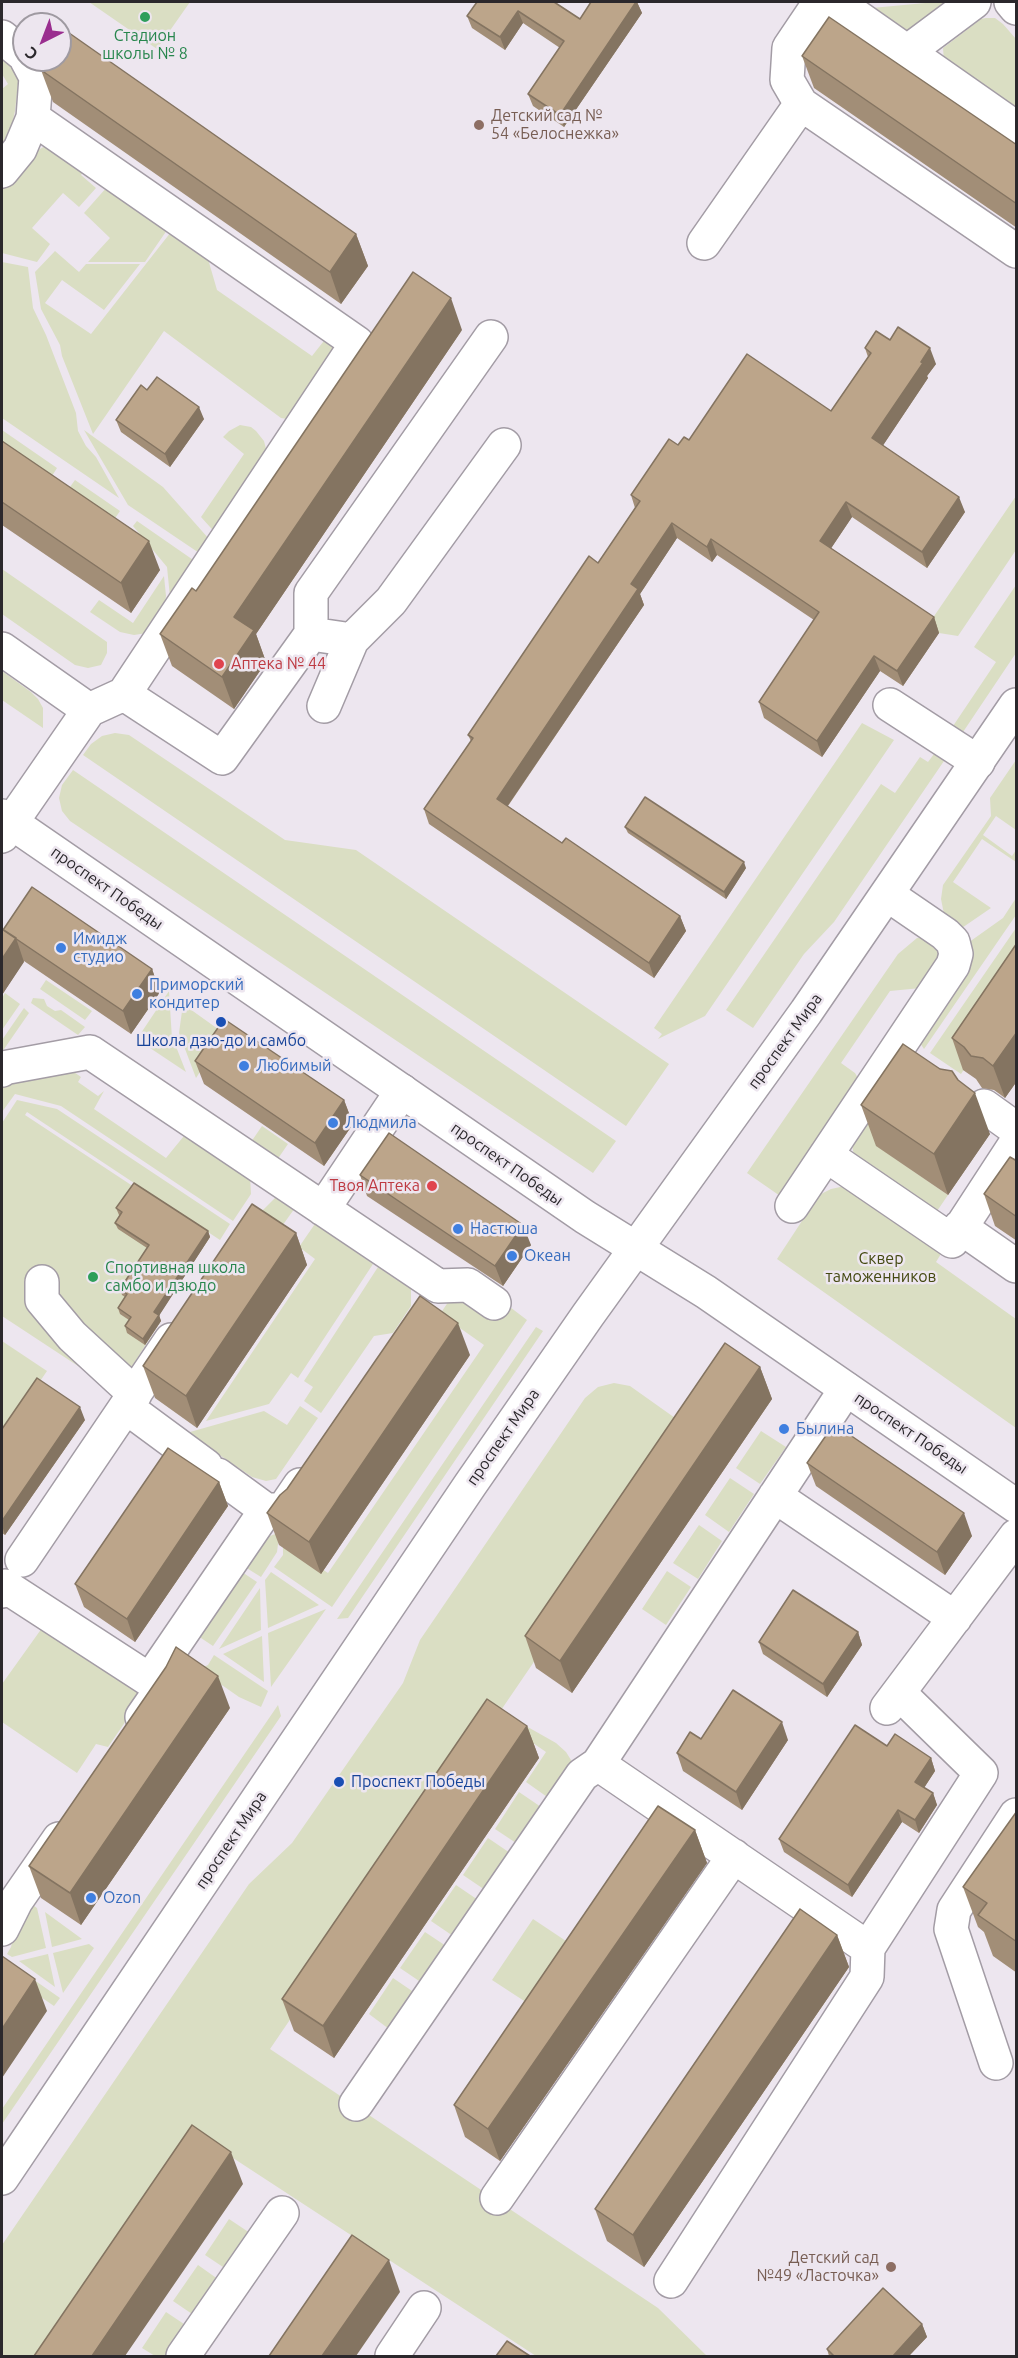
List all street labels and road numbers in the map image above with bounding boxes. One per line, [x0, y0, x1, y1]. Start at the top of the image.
street label: проспект Победы [47, 842, 167, 934]
street label: проспект Мира [744, 990, 826, 1092]
street label: проспект Победы [447, 1118, 567, 1210]
street label: проспект Мира [463, 1385, 543, 1489]
street label: проспект Победы [851, 1388, 971, 1478]
street label: проспект Мира [191, 1788, 271, 1892]

